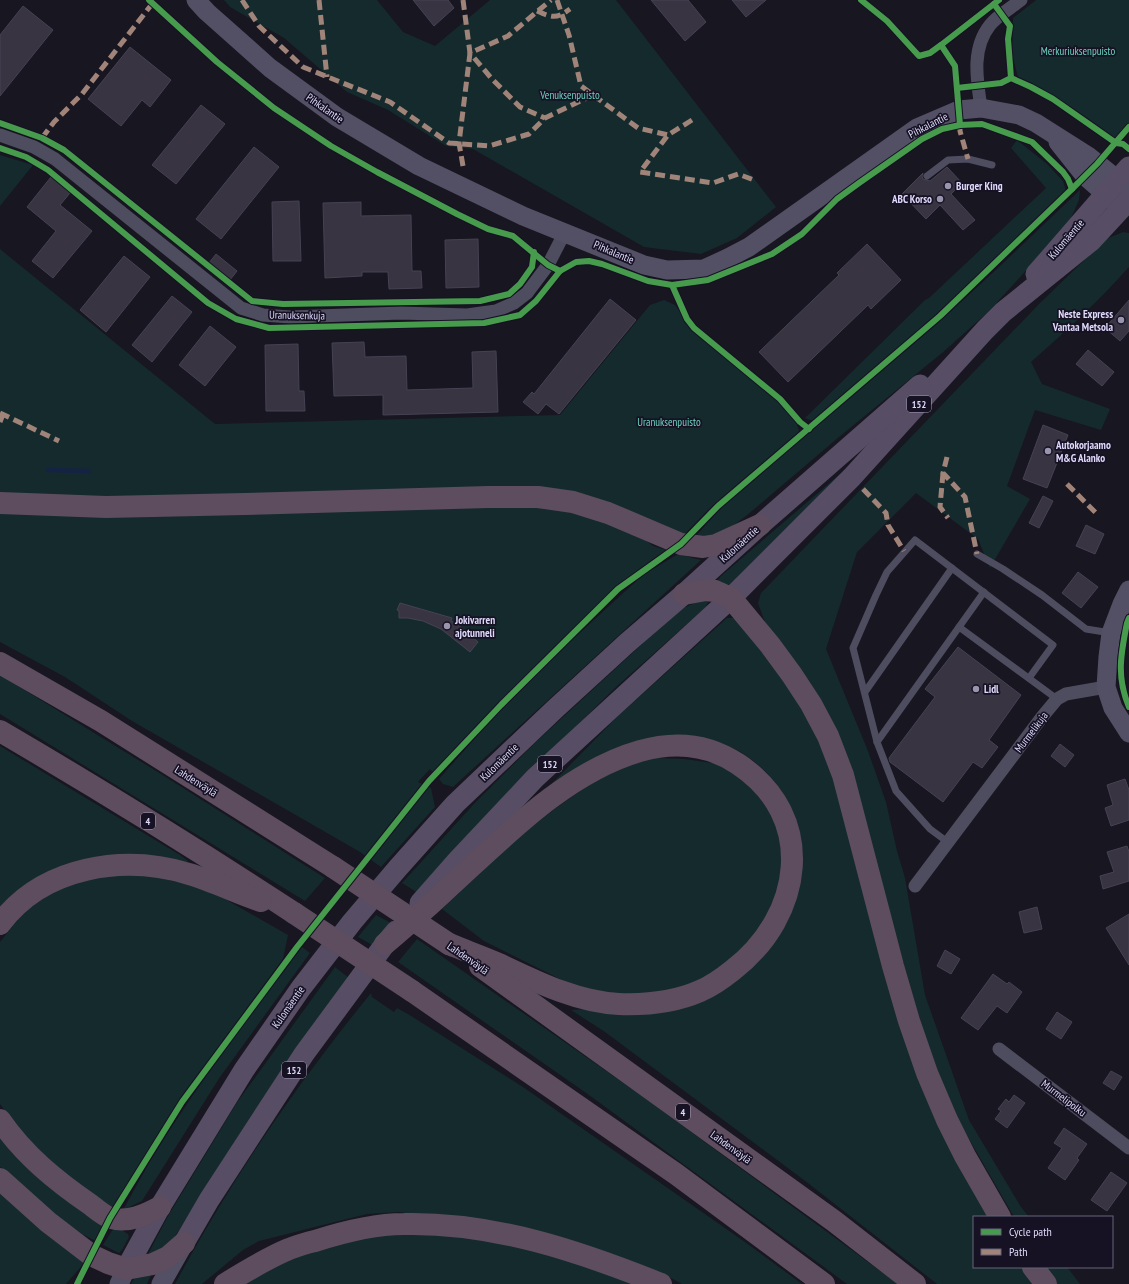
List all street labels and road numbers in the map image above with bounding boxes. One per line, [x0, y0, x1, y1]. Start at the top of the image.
street label: Pihkalantie [304, 90, 347, 126]
street label: Pihkalantie [906, 109, 951, 141]
street label: Kulomäentie [1045, 216, 1087, 262]
street label: Pihkalantie [592, 237, 637, 267]
street label: Uranuksenkuja [269, 308, 325, 322]
road number: 152 [907, 396, 931, 412]
street label: Kulomäentie [716, 522, 762, 565]
street label: Murmelikuja [1011, 709, 1051, 755]
street label: Kulomäentie [477, 740, 522, 784]
road number: 152 [538, 756, 562, 772]
street label: Lahdenväylä [172, 762, 220, 800]
road number: 4 [141, 813, 155, 829]
street label: Lahdenväylä [445, 939, 491, 977]
street label: Kulomäentie [268, 983, 308, 1031]
road number: 152 [282, 1062, 306, 1078]
street label: Murmelipolku [1039, 1077, 1089, 1120]
road number: 4 [676, 1104, 690, 1120]
street label: Lahdenväylä [708, 1127, 754, 1167]

